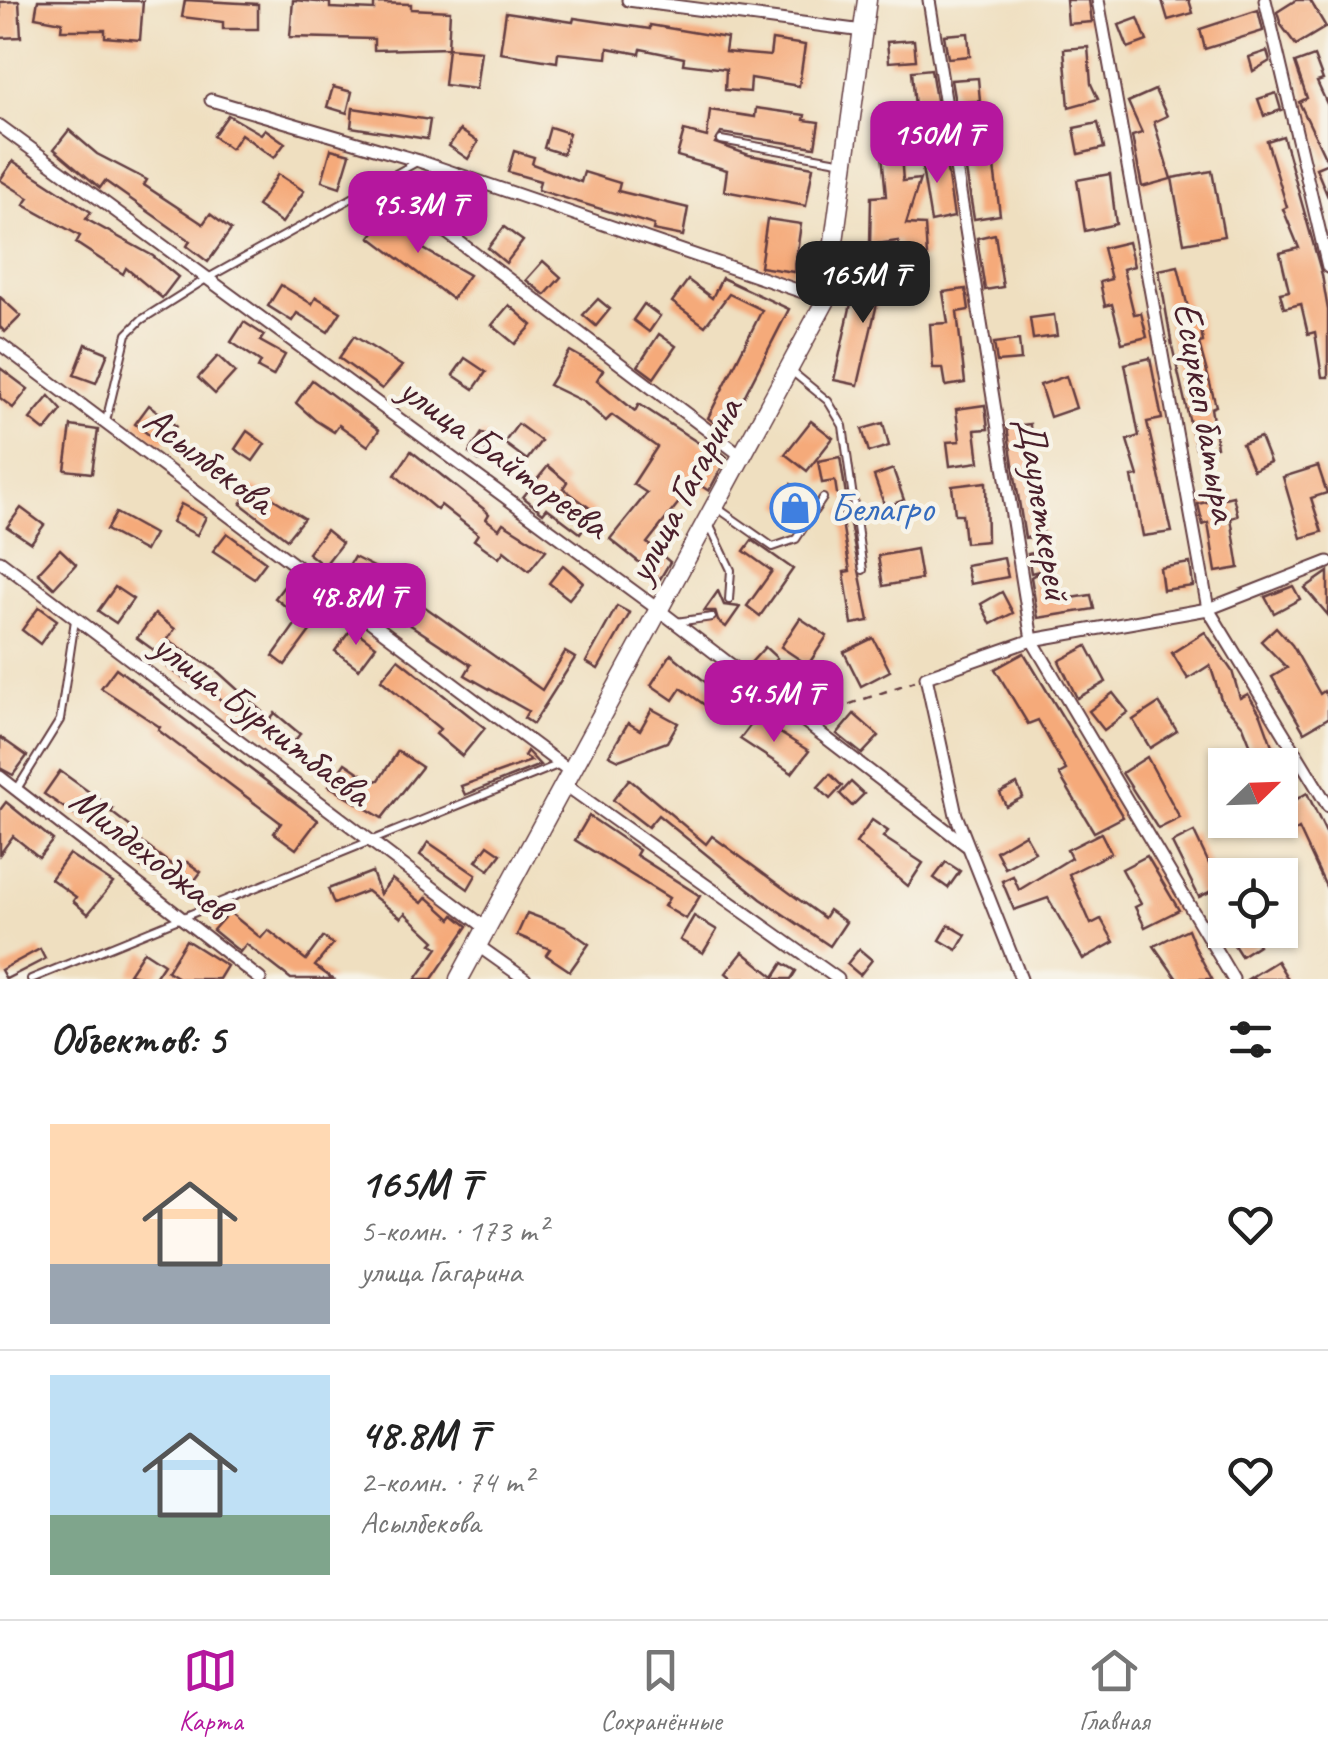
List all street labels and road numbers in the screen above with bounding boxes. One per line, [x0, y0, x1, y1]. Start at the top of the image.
street label: Есиркеп батыра [1162, 298, 1250, 528]
street label: улица Байтореева [388, 363, 621, 551]
street label: улица Гагарина [613, 387, 755, 593]
street label: Асылбекова [134, 395, 287, 527]
street label: Даулеткерей [1005, 414, 1083, 606]
street label: улица Буркитбаева [141, 619, 383, 819]
street label: Милдеходжаев [60, 775, 246, 936]

